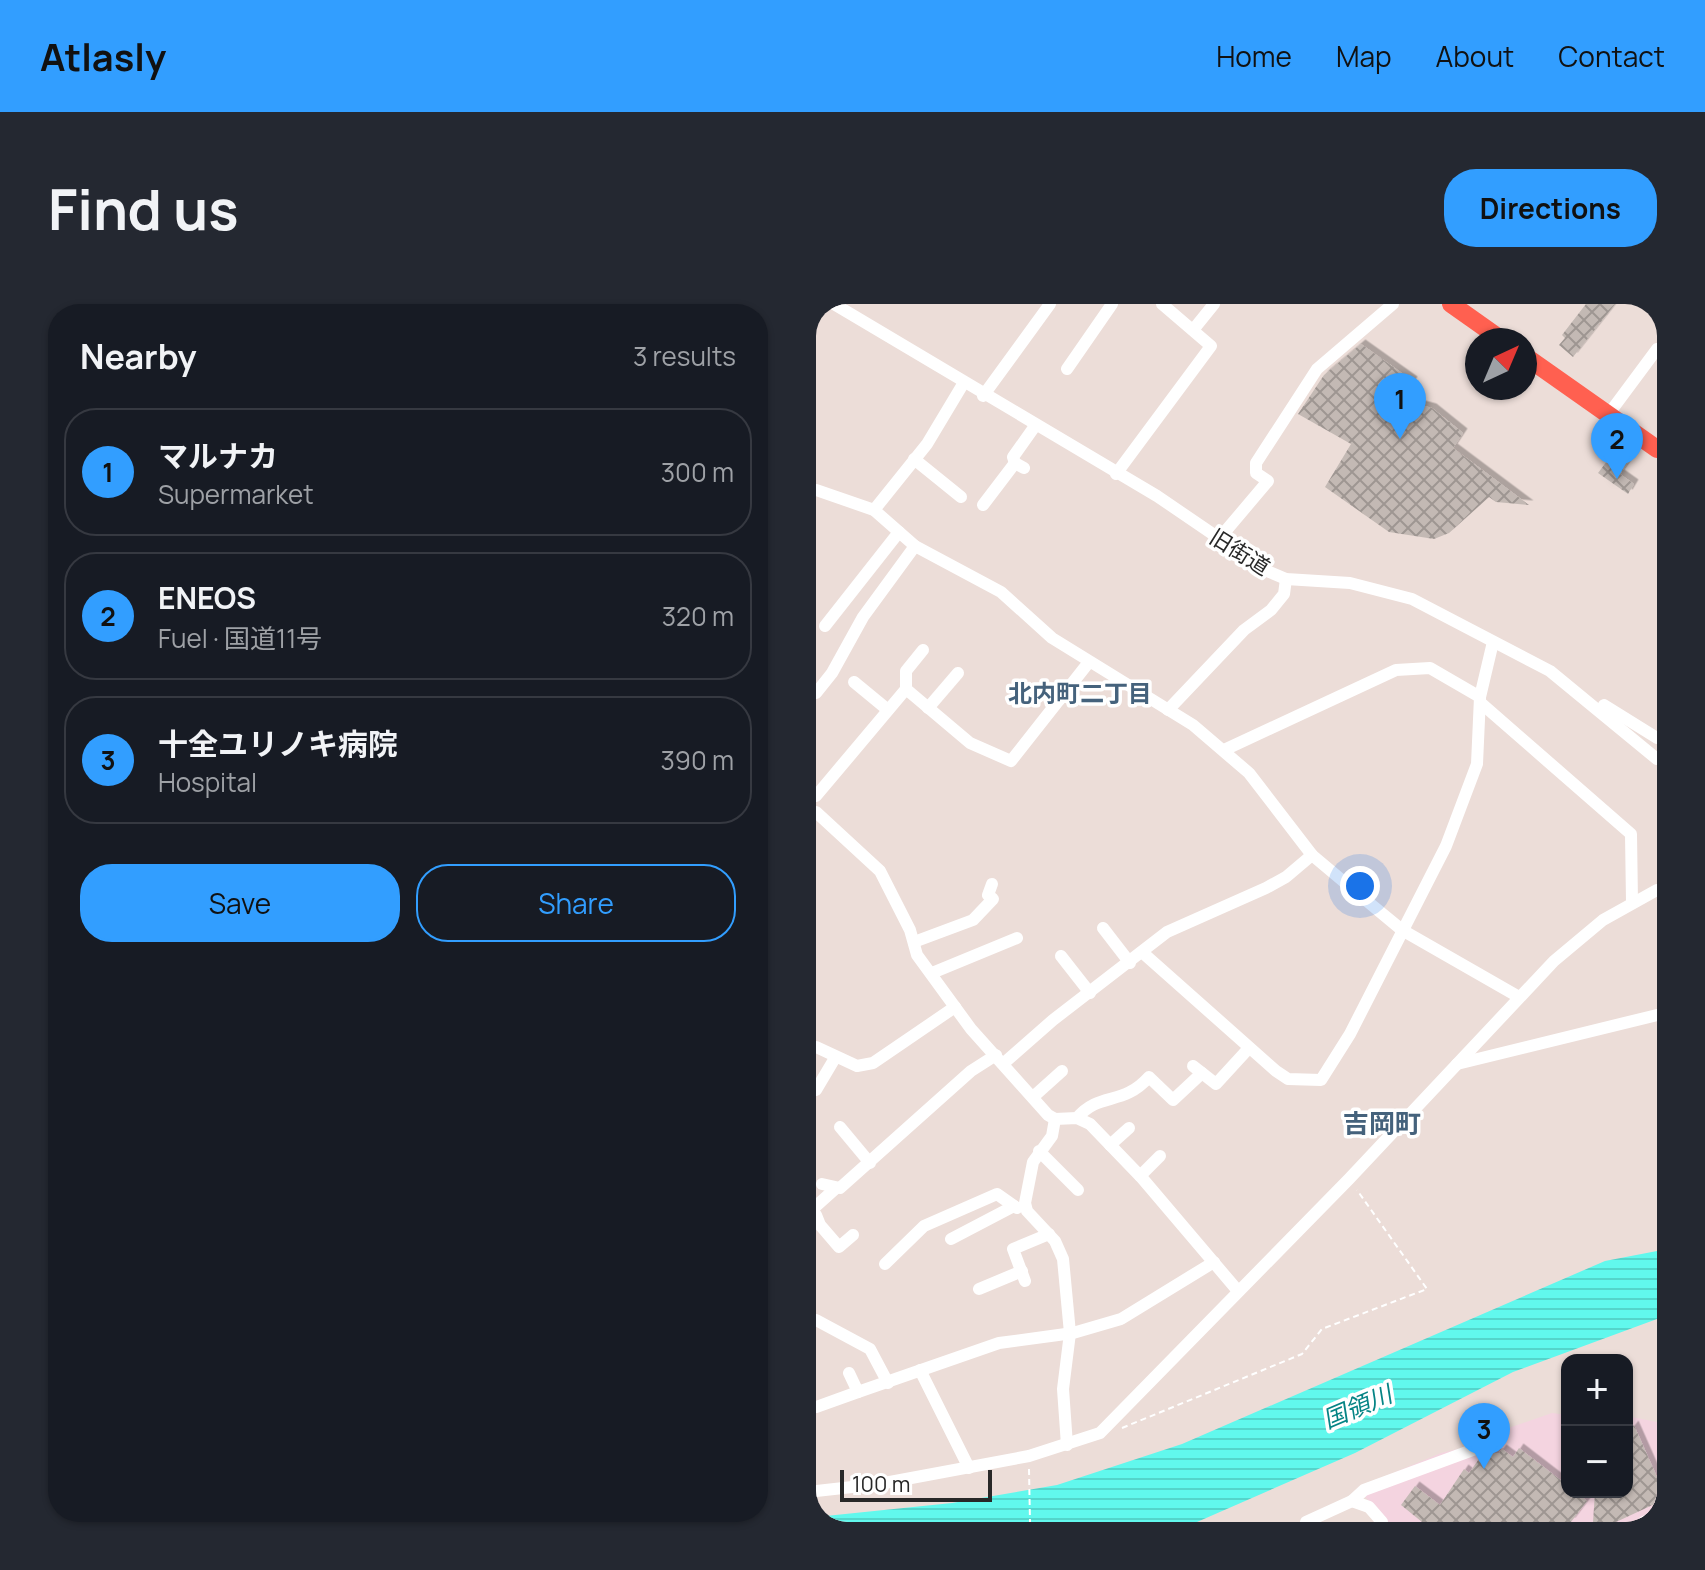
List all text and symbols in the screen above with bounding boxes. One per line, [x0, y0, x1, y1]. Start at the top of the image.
text: Atlasly [40, 30, 166, 82]
text: Home [1216, 37, 1292, 75]
text: Map [1336, 37, 1392, 75]
text: About [1436, 37, 1514, 75]
text: Contact [1558, 37, 1665, 75]
button: Directions [1444, 169, 1657, 247]
text: Find us [48, 170, 239, 247]
north arrow [1465, 328, 1537, 400]
text: Nearby [80, 333, 196, 379]
text: 3 results [633, 338, 736, 374]
pin: 1 [1374, 373, 1426, 439]
pin: 2 [1591, 413, 1643, 479]
text: マルナカ [158, 435, 278, 476]
text: 1 [102, 454, 114, 490]
text: 300 m [661, 454, 734, 490]
text: Supermarket [158, 476, 314, 512]
street label: 旧街道 [1204, 522, 1276, 582]
text: ENEOS [158, 577, 256, 618]
text: 2 [100, 598, 116, 634]
text: 320 m [662, 598, 734, 634]
text: Fuel · 国道11号 [158, 620, 322, 656]
district label: 北内町二丁目 [1008, 676, 1152, 709]
text: 十全ユリノキ病院 [158, 723, 398, 764]
text: 3 [100, 742, 116, 778]
text: 390 m [660, 742, 734, 778]
text: Hospital [158, 764, 257, 800]
button: Save [80, 864, 400, 942]
button: Share [416, 864, 736, 942]
your location [1340, 866, 1380, 906]
district label: 吉岡町 [1343, 1105, 1421, 1141]
map controls [1561, 1354, 1633, 1498]
button: + [1561, 1354, 1633, 1426]
water label: 国領川 [1317, 1376, 1399, 1435]
pin: 3 [1458, 1403, 1510, 1469]
button: − [1561, 1426, 1633, 1498]
scale bar [840, 1466, 992, 1502]
text: 100 m [852, 1469, 910, 1499]

